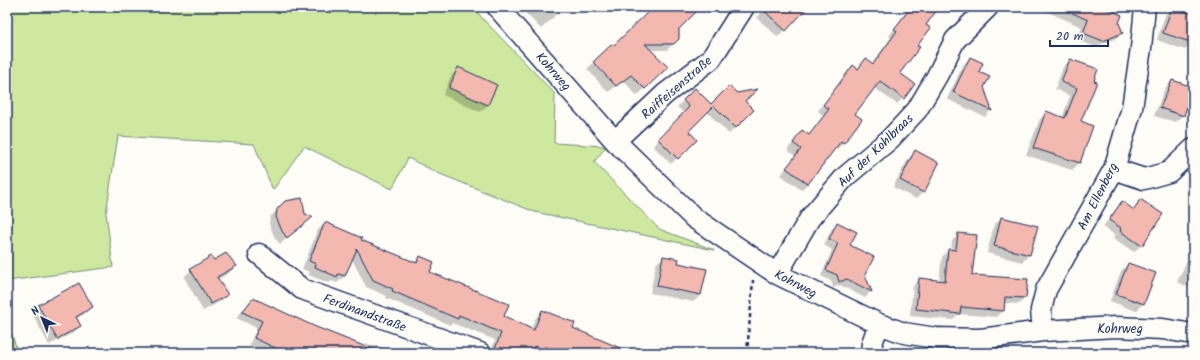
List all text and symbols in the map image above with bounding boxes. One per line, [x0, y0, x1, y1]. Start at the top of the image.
scale bar [1050, 22, 1108, 48]
text: 20 m [1056, 27, 1084, 46]
street label: Kohrweg [530, 48, 576, 96]
street label: Raiffeisenstraße [637, 51, 717, 125]
street label: Auf der Kohlbraas [833, 109, 919, 193]
street label: Am Ellenberg [1072, 159, 1124, 234]
street label: Kohrweg [770, 264, 820, 304]
street label: Ferdinandstraße [320, 289, 409, 338]
north arrow [22, 298, 62, 338]
text: N [27, 302, 45, 320]
street label: Kohrweg [1097, 319, 1143, 340]

